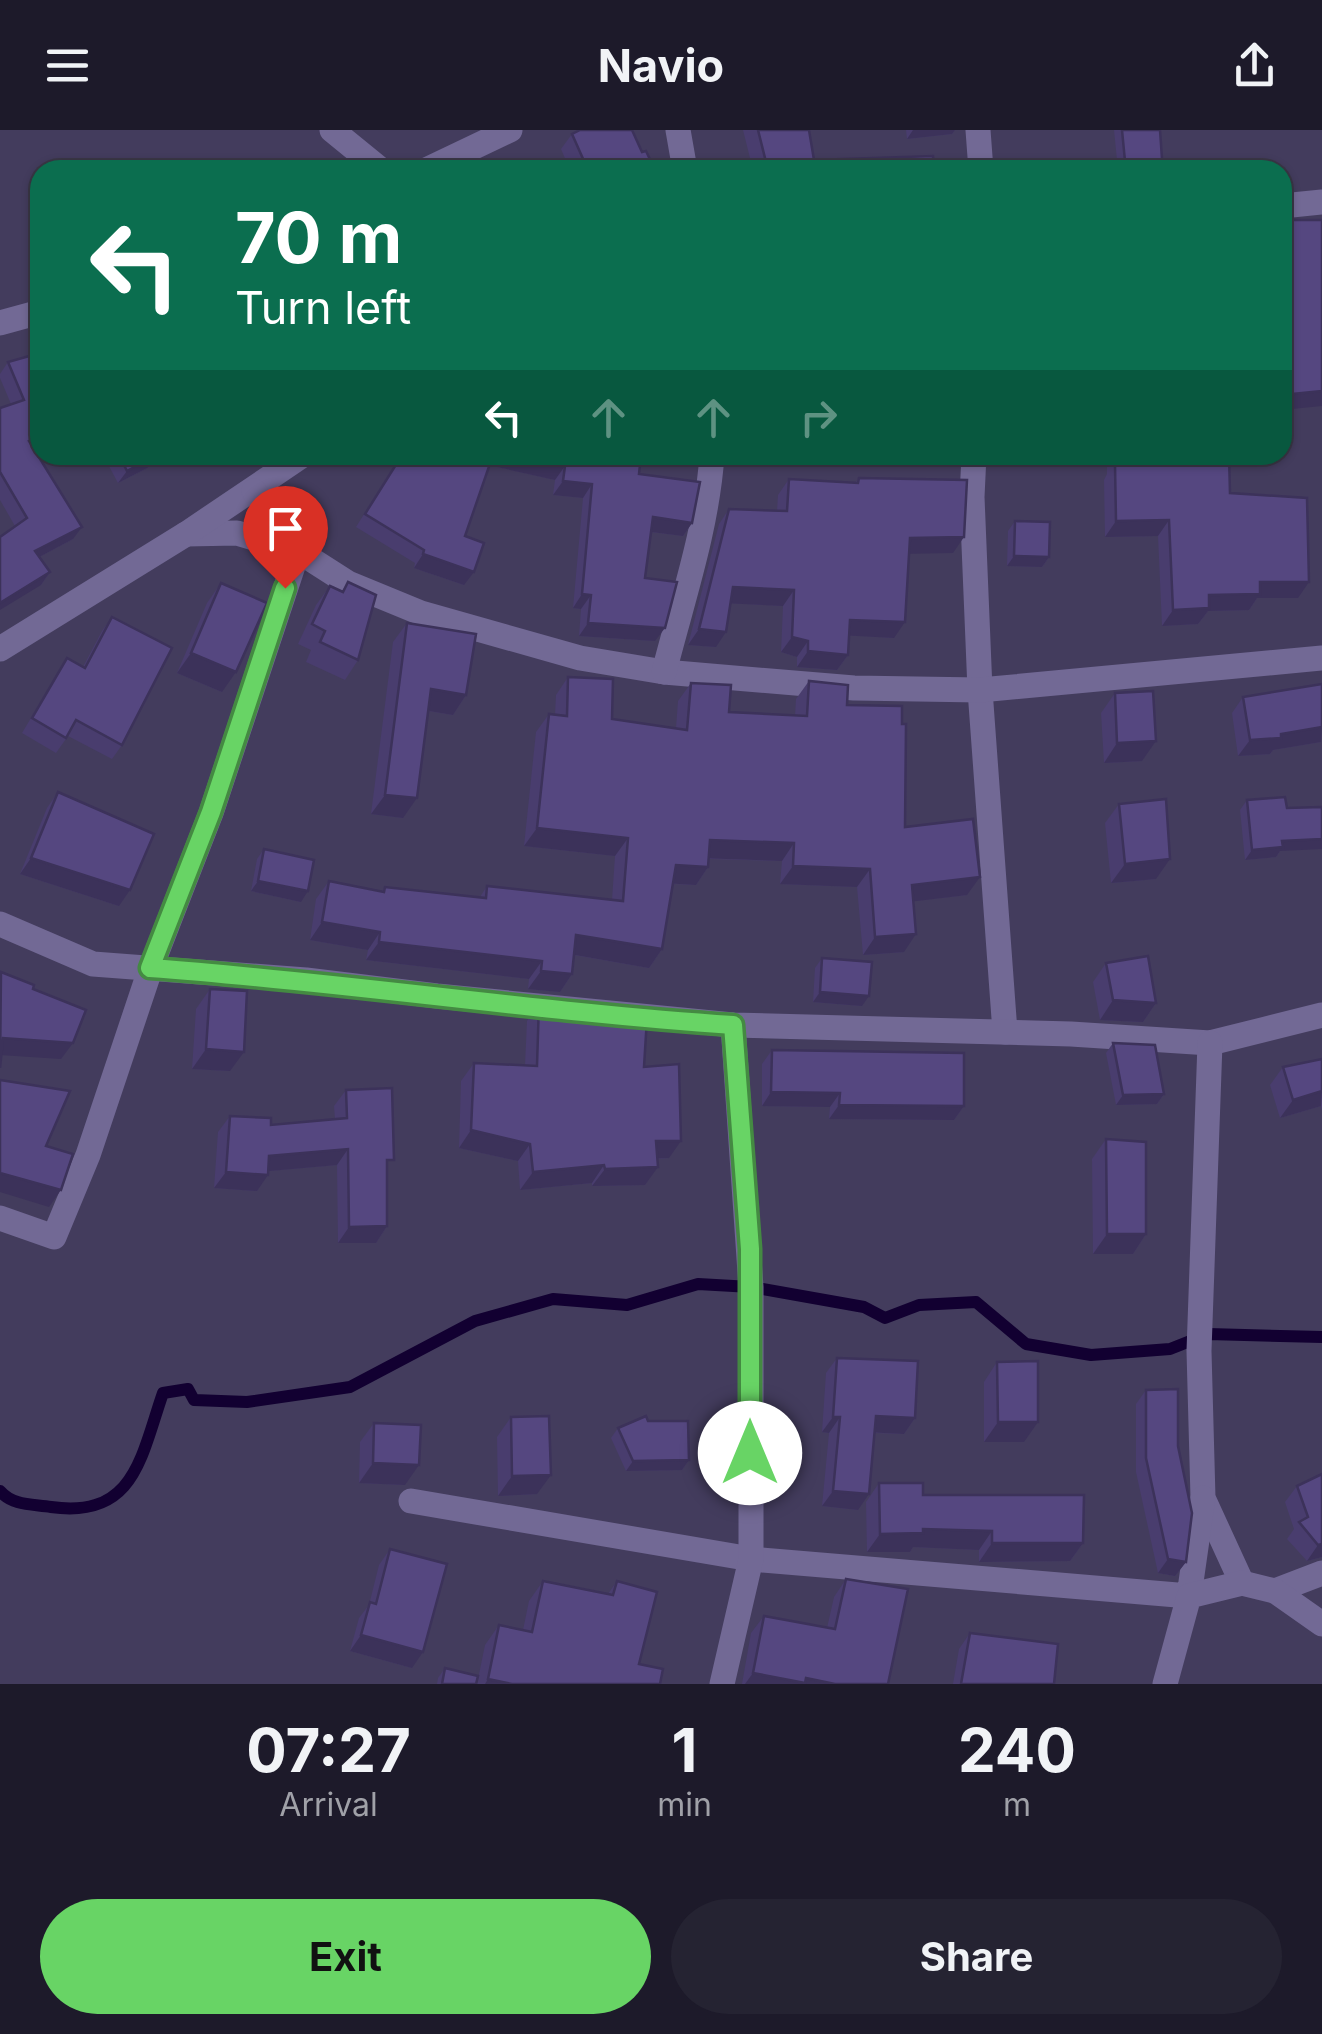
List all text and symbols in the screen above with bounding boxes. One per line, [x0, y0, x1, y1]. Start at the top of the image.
icon: menu [40, 38, 95, 93]
text: Navio [598, 38, 724, 93]
icon: share [1227, 38, 1282, 93]
text: 70 m [235, 195, 402, 280]
icon: left [70, 200, 200, 330]
text: Turn left [235, 280, 411, 335]
icon: left [476, 390, 531, 445]
icon: ahead [581, 390, 636, 445]
icon: ahead [686, 390, 741, 445]
icon: right [791, 390, 846, 445]
pin [243, 486, 328, 589]
icon: arrive [258, 501, 313, 556]
position arrow [698, 1401, 802, 1505]
text: 07:27 [246, 1714, 411, 1786]
text: 1 [672, 1714, 697, 1786]
text: 240 [958, 1714, 1076, 1786]
text: Arrival [279, 1785, 378, 1824]
text: min [657, 1785, 712, 1824]
text: m [1003, 1785, 1031, 1824]
button: Exit [40, 1899, 651, 2014]
button: Share [671, 1899, 1282, 2014]

